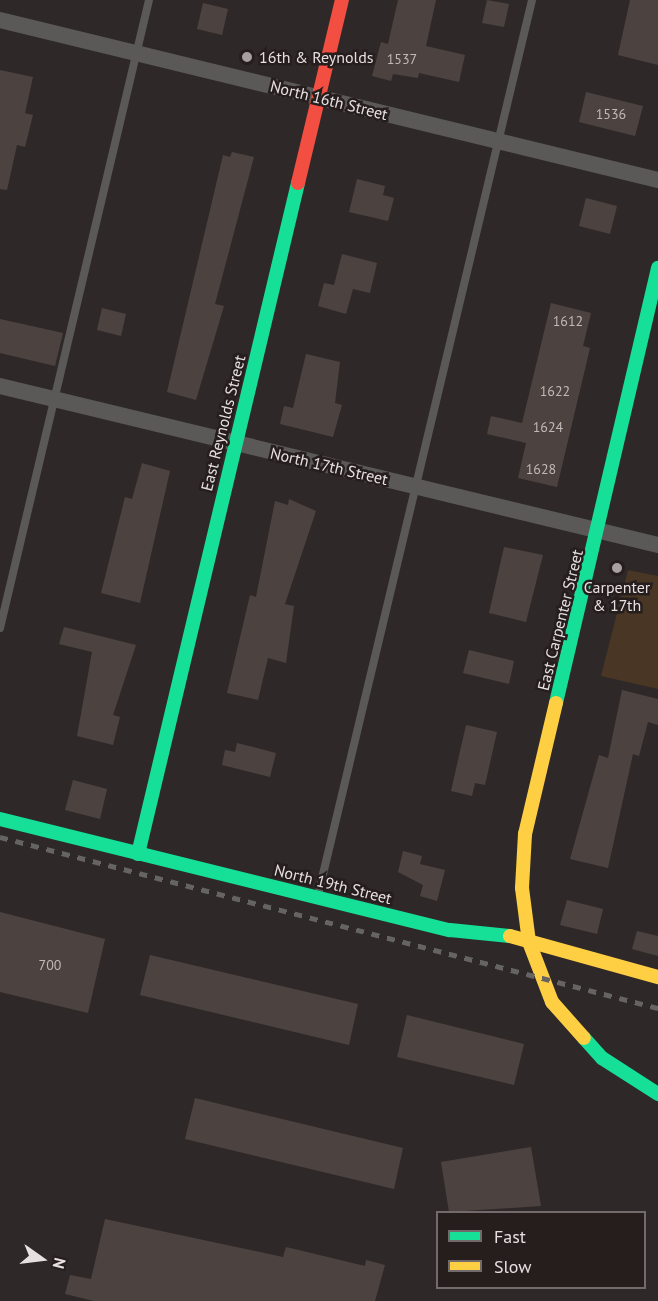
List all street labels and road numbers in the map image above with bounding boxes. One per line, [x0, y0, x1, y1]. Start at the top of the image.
street label: North 16th Street [268, 76, 390, 124]
street label: East Reynolds Street [197, 353, 249, 493]
street label: North 17th Street [268, 443, 390, 489]
street label: East Carpenter Street [533, 547, 587, 693]
street label: North 19th Street [272, 860, 394, 908]

